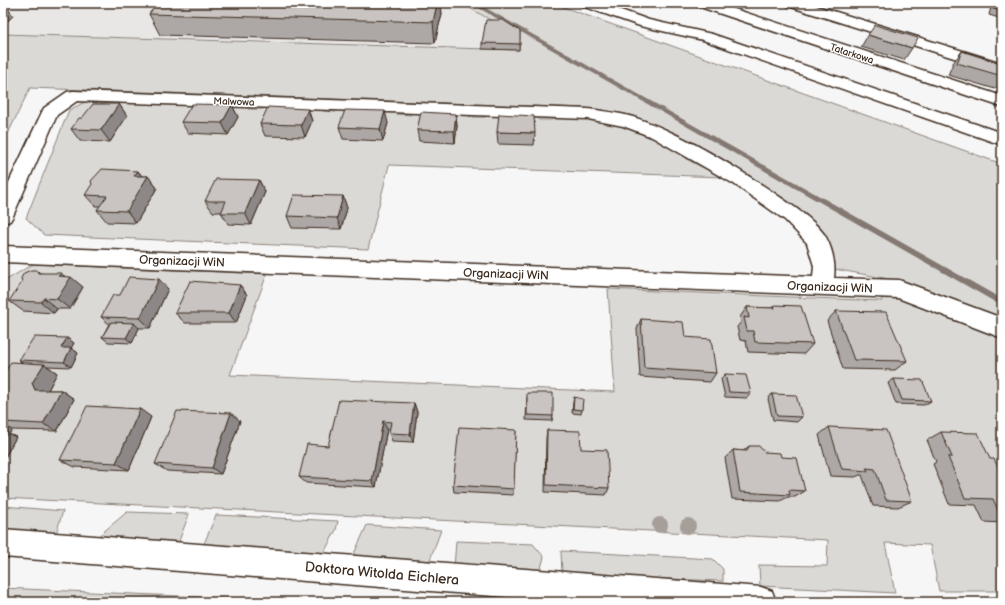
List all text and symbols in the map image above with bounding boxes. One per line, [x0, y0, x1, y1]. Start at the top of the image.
street label: Tatarkowa [828, 41, 875, 67]
street label: Malwowa [213, 95, 255, 109]
street label: Organizacji WiN [139, 253, 225, 270]
street label: Organizacji WiN [463, 266, 549, 283]
street label: Organizacji WiN [787, 279, 873, 296]
street label: Doktora Witolda Eichlera [304, 558, 460, 589]

